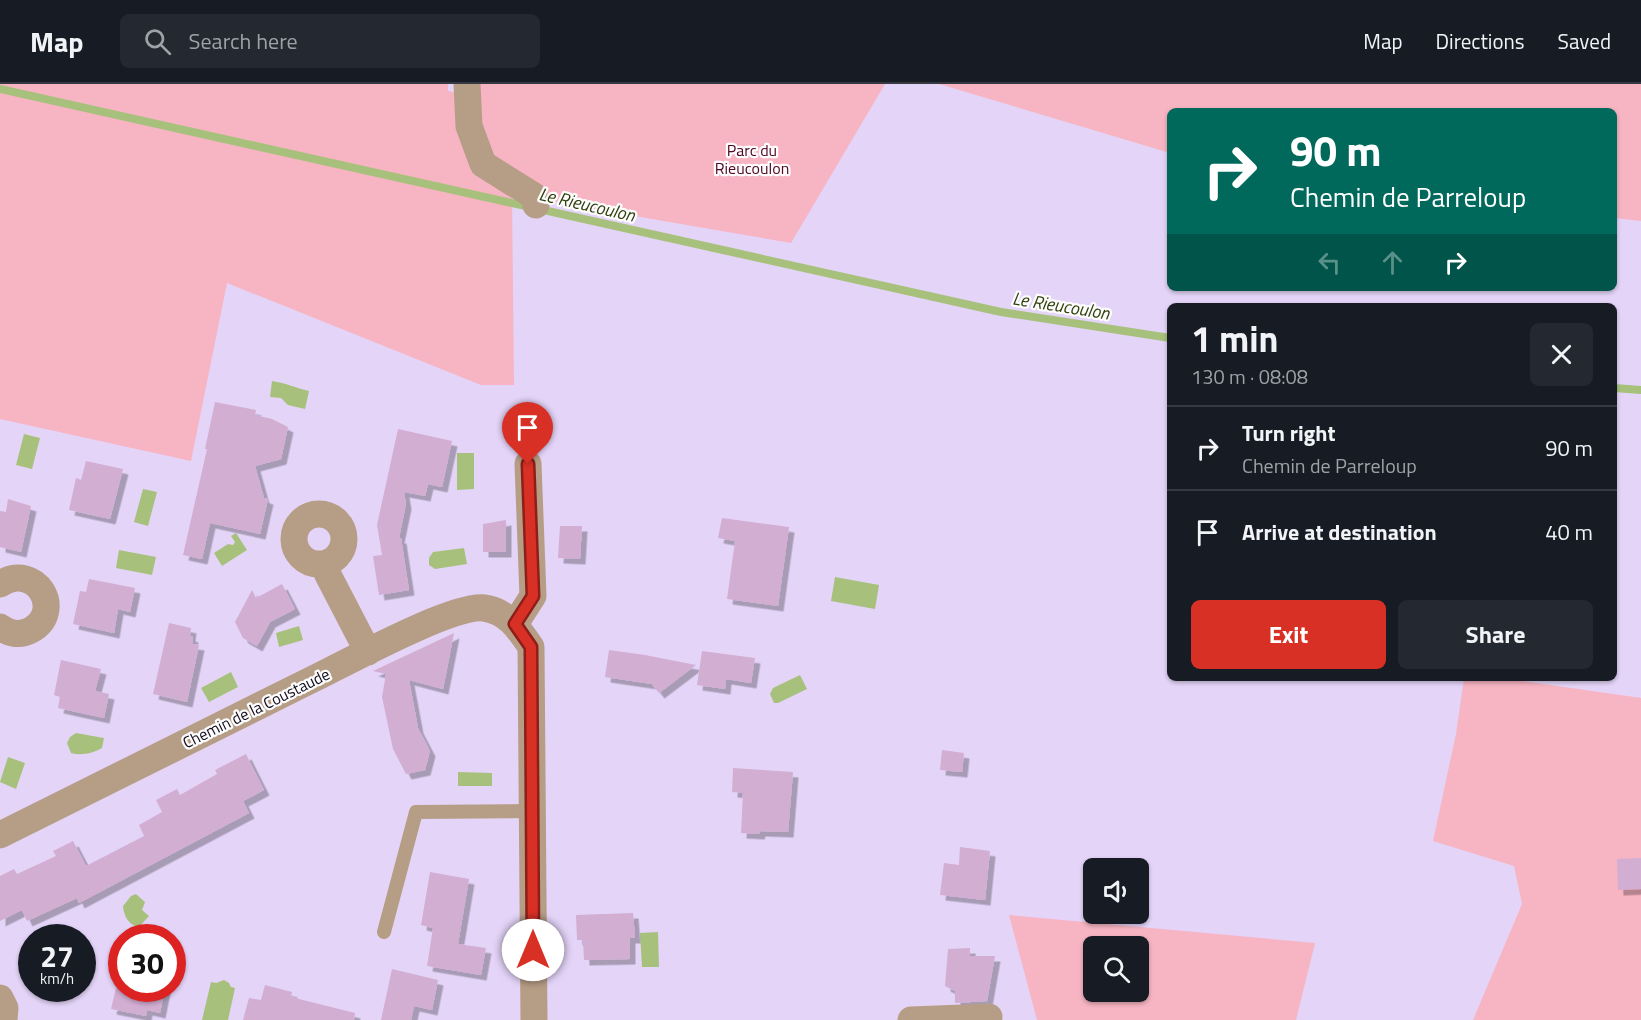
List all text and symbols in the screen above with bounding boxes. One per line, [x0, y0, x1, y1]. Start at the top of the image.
search box [120, 14, 540, 68]
text: Map [30, 20, 84, 63]
text: Search here [189, 24, 298, 58]
icon: search [141, 25, 174, 58]
text: Map [1363, 25, 1403, 57]
text: Directions [1436, 25, 1525, 57]
text: Saved [1558, 25, 1611, 57]
text: 90 m [1290, 118, 1382, 182]
icon: right [1191, 132, 1269, 210]
park label: Parc du Rieucoulon [715, 138, 789, 180]
text: Chemin de Parreloup [1290, 176, 1526, 217]
water label: Le Rieucoulon [536, 180, 639, 229]
icon: left [1313, 246, 1346, 279]
icon: ahead [1376, 246, 1409, 279]
icon: right [1439, 246, 1472, 279]
water label: Le Rieucoulon [1011, 285, 1112, 327]
text: 1 min [1191, 311, 1278, 366]
button: close [1530, 323, 1593, 386]
text: 130 m · 08:08 [1191, 361, 1308, 392]
pin [502, 402, 553, 464]
icon: arrive [511, 411, 544, 444]
text: Turn right [1242, 416, 1336, 450]
text: 90 m [1545, 431, 1593, 465]
icon: right [1191, 432, 1224, 465]
text: Chemin de Parreloup [1242, 450, 1417, 481]
text: Arrive at destination [1242, 515, 1437, 549]
text: 40 m [1545, 515, 1593, 549]
icon: arrive [1191, 516, 1224, 549]
button: Exit [1191, 600, 1386, 669]
button: Share [1398, 600, 1593, 669]
street label: Chemin de la Coustaude [178, 662, 334, 754]
map controls [1083, 858, 1149, 1002]
button: sound [1083, 858, 1149, 924]
position arrow [501, 918, 565, 982]
speed limit sign: 30 [108, 924, 186, 1002]
text: 27 [40, 933, 74, 979]
button: search [1083, 936, 1149, 1002]
text: km/h [40, 967, 74, 990]

